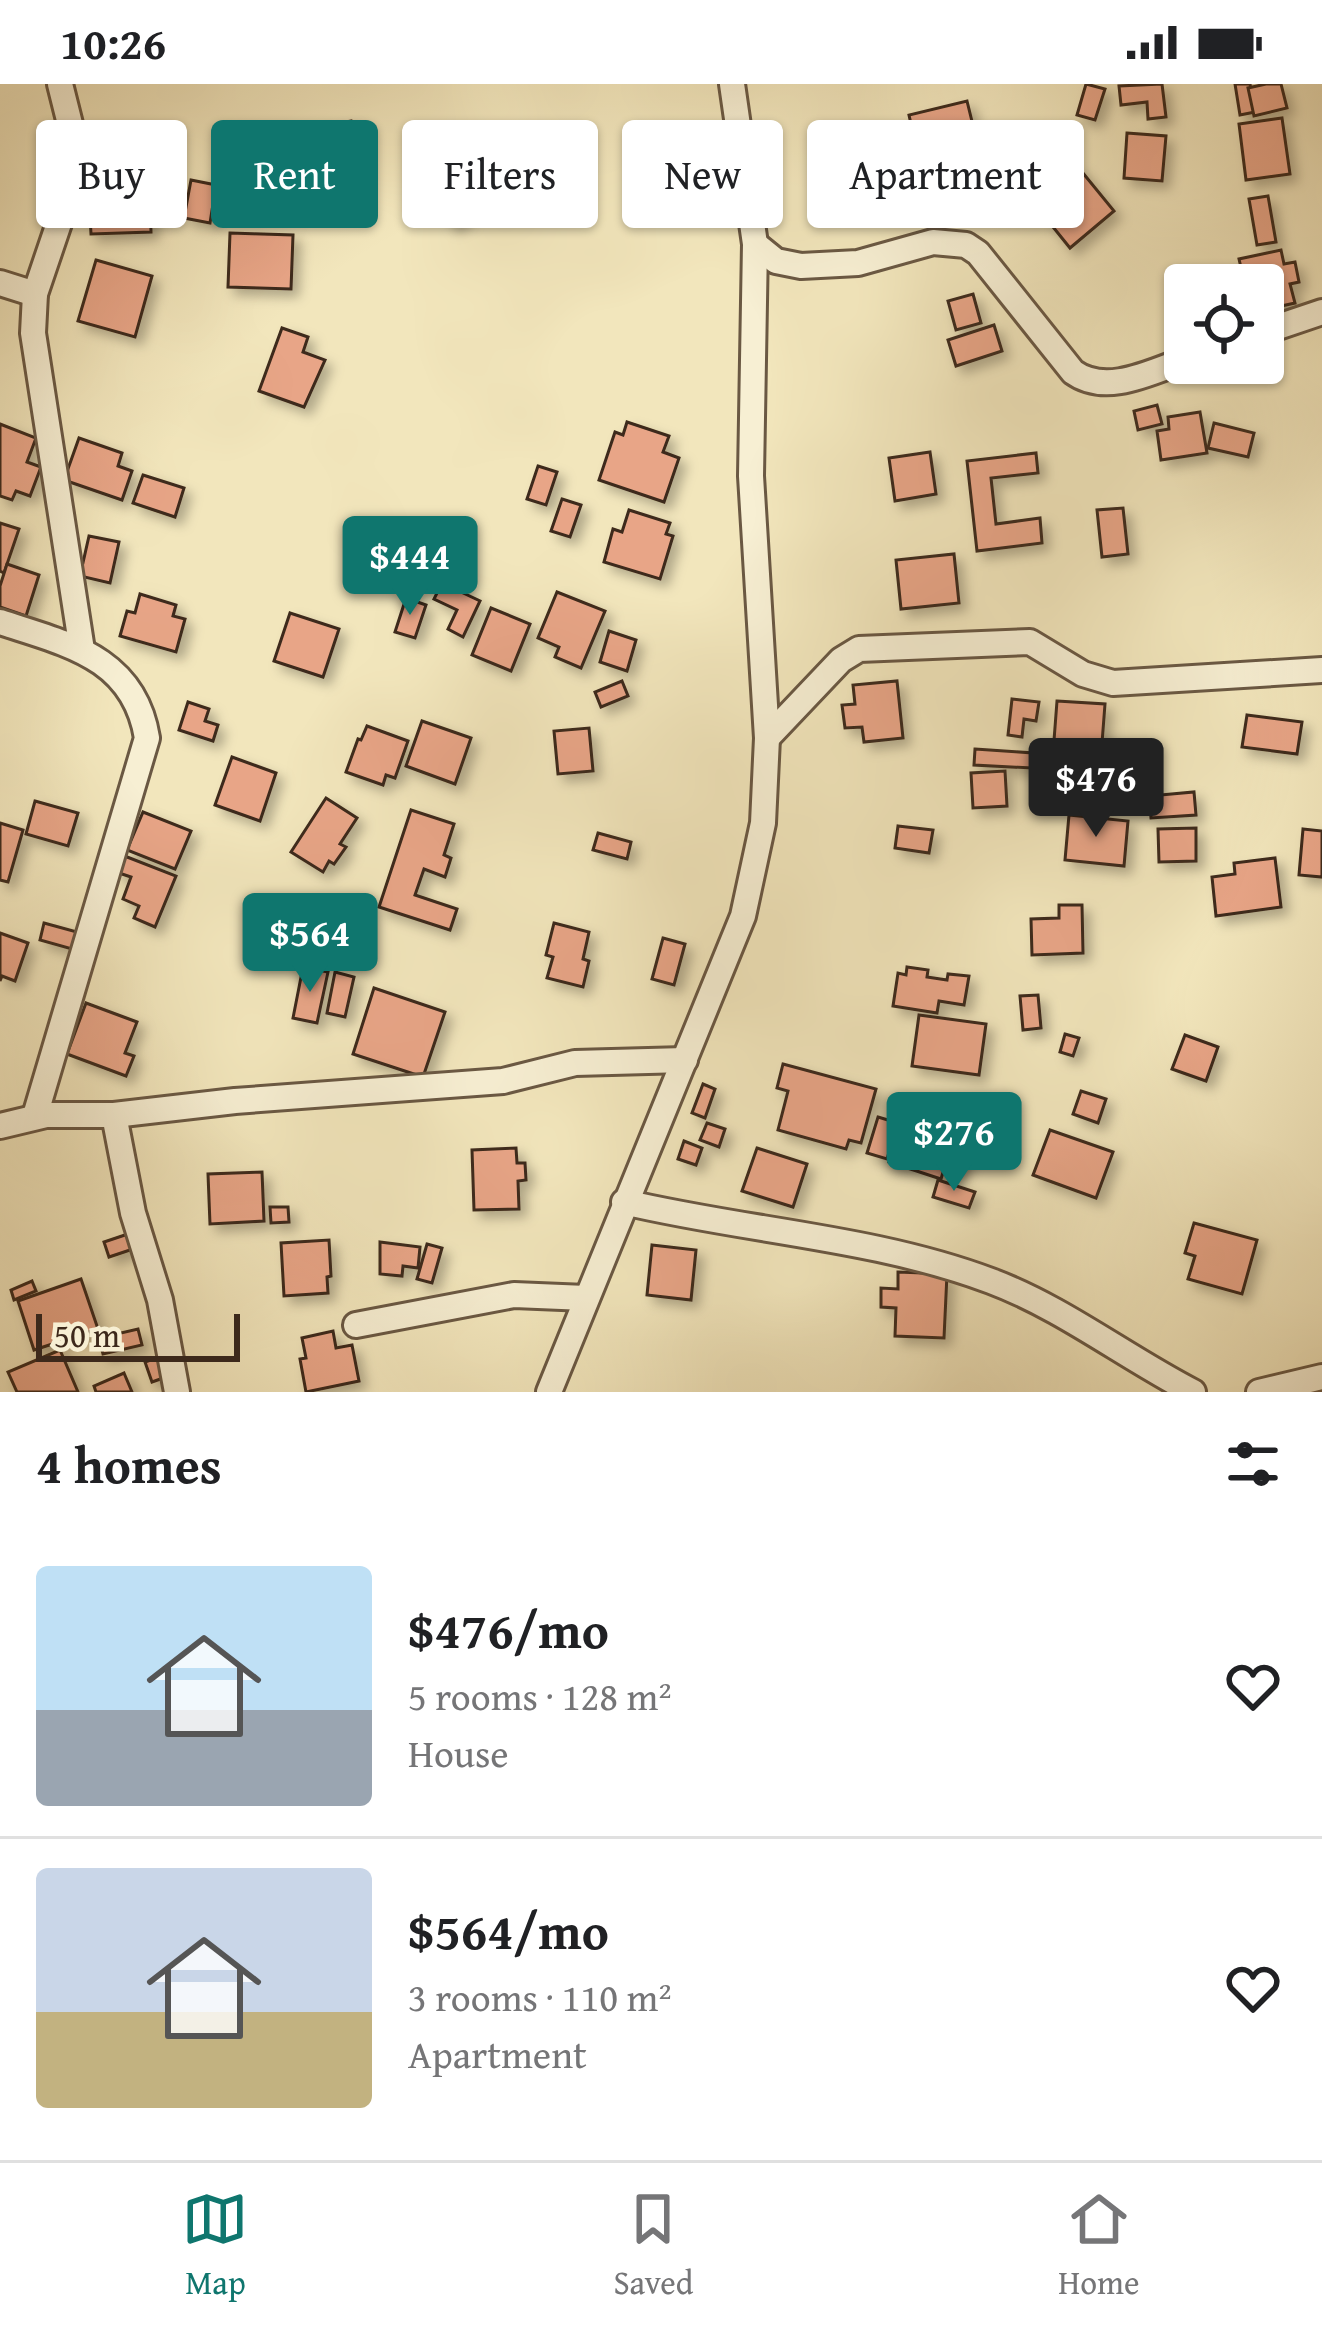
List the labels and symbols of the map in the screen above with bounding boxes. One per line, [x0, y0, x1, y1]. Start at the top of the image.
pin: $444 [339, 516, 481, 618]
pin: $476 [1025, 738, 1167, 840]
pin: $564 [239, 893, 381, 995]
pin: $276 [883, 1092, 1025, 1194]
scale bar [36, 1308, 240, 1361]

